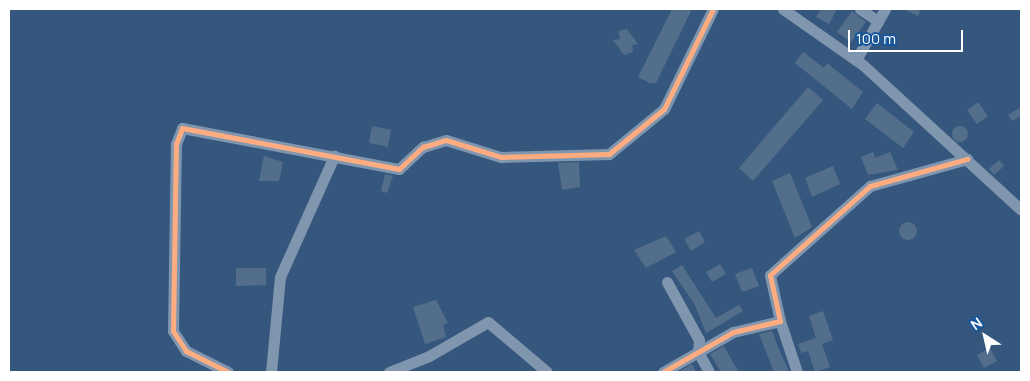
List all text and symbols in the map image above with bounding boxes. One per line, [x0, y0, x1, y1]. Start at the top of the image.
scale bar [850, 20, 965, 52]
text: 100 m [856, 28, 896, 49]
north arrow [960, 311, 1010, 361]
text: N [967, 313, 986, 334]

